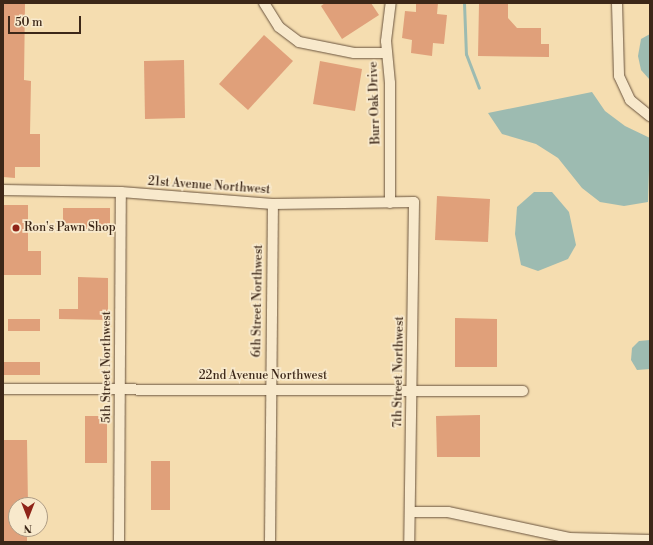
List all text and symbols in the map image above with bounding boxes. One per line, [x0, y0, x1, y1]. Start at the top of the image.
scale bar [10, 8, 83, 34]
text: 50 m [15, 15, 43, 30]
street label: Burr Oak Drive [366, 61, 384, 145]
street label: 21st Avenue Northwest [147, 175, 271, 197]
place label: Ron's Pawn Shop [24, 221, 116, 235]
marker: Ron's Pawn Shop [11, 223, 21, 233]
street label: 6th Street Northwest [250, 245, 266, 357]
street label: 5th Street Northwest [100, 311, 114, 423]
street label: 7th Street Northwest [391, 316, 407, 428]
street label: 22nd Avenue Northwest [199, 369, 327, 383]
north arrow [8, 497, 48, 537]
text: N [24, 521, 32, 535]

